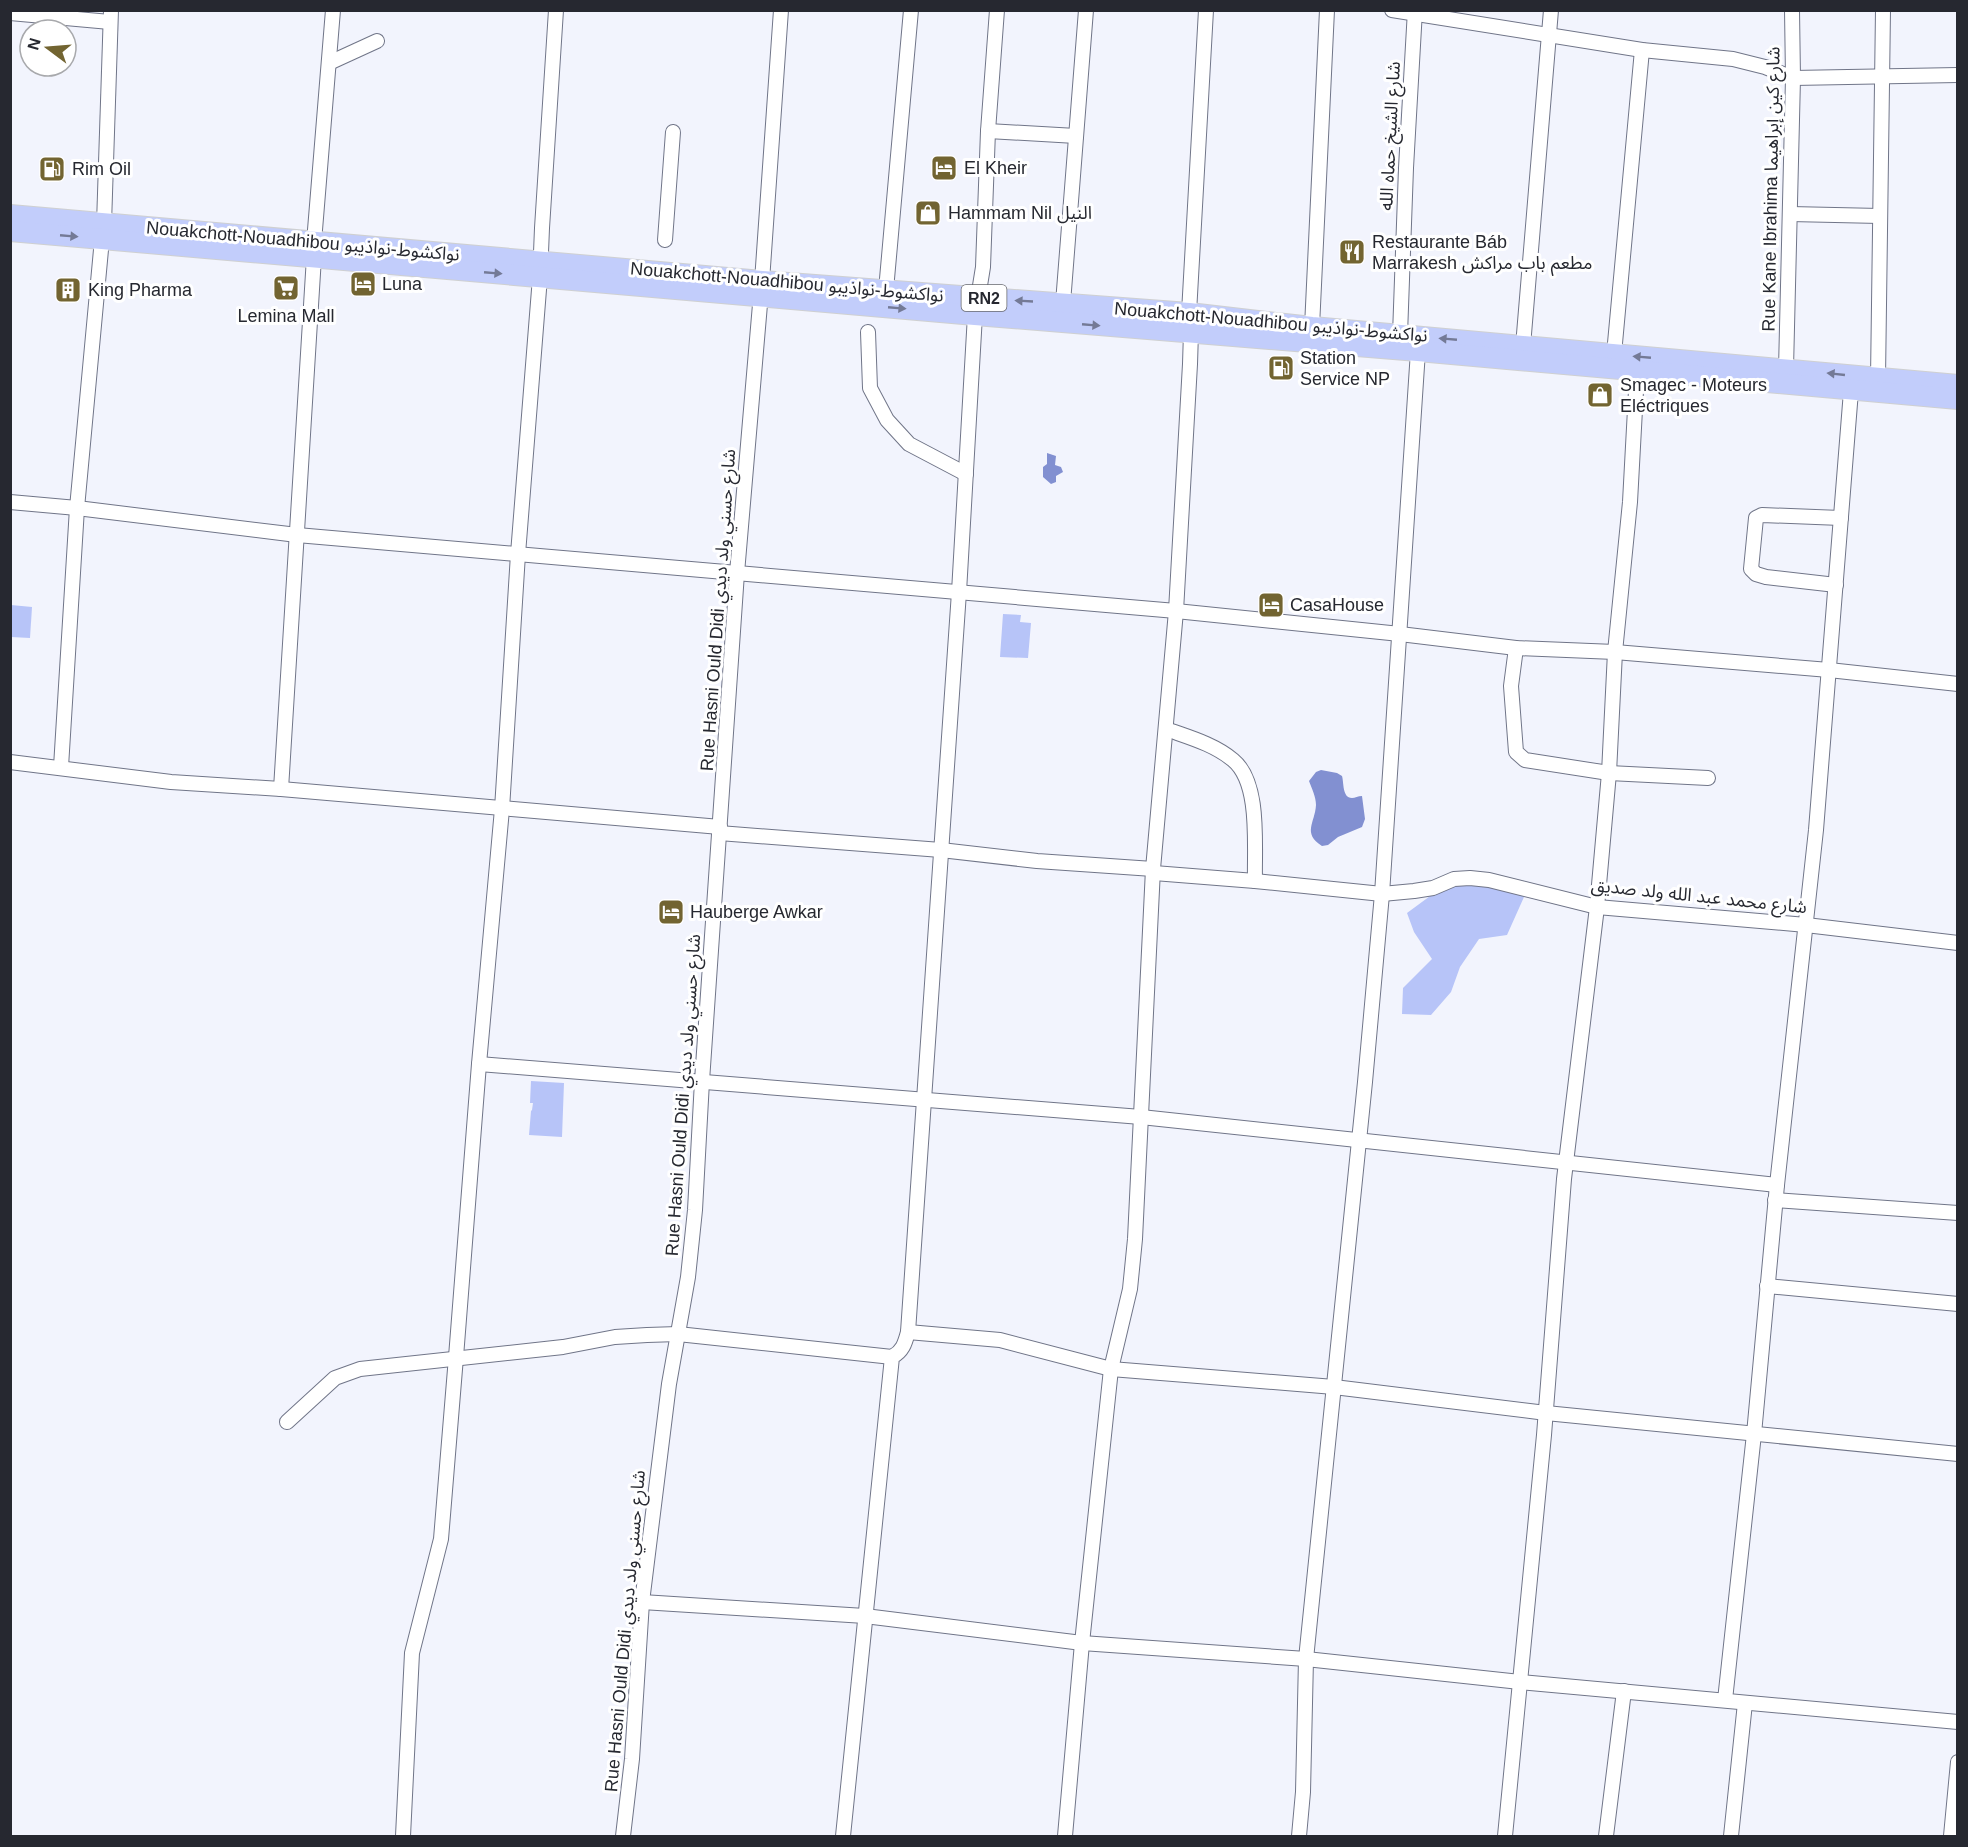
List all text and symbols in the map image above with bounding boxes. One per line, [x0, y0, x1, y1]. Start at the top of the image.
north arrow [18, 18, 78, 78]
text: N [24, 36, 44, 52]
street label: Rue Kane Ibrahima شارع كين إبراهيما [1759, 46, 1787, 332]
street label: شارع الشيخ حماه الله [1376, 61, 1408, 211]
hotel icon: El Kheir [929, 153, 959, 183]
fuel station icon: Rim Oil [37, 154, 67, 184]
place label: El Kheir [964, 158, 1027, 178]
place label: Rim Oil [72, 159, 131, 179]
shop icon: Hammam Nil النيل [913, 198, 943, 228]
place label: Hammam Nil النيل [948, 203, 1092, 224]
street label: Nouakchott-Nouadhibou نواكشوط-نواذيبو [145, 217, 460, 266]
one-way arrow [59, 231, 78, 241]
place label: Restaurante Báb Marrakesh مطعم باب مراكش [1372, 232, 1592, 276]
restaurant icon: Restaurante Báb Marrakesh مطعم باب مراكش [1337, 237, 1367, 267]
street label: Nouakchott-Nouadhibou نواكشوط-نواذيبو [629, 258, 944, 307]
one-way arrow [484, 268, 503, 278]
hotel icon: Luna [348, 269, 378, 299]
supermarket icon: Lemina Mall [271, 273, 301, 303]
place label: Luna [382, 274, 423, 294]
building icon: King Pharma [53, 275, 83, 305]
place label: King Pharma [88, 280, 193, 300]
road number: RN2 [962, 285, 1006, 311]
one-way arrow [1014, 296, 1033, 305]
street label: Nouakchott-Nouadhibou نواكشوط-نواذيبو [1113, 298, 1428, 347]
one-way arrow [887, 303, 906, 313]
place label: Lemina Mall [237, 306, 335, 326]
one-way arrow [1081, 320, 1100, 329]
one-way arrow [1438, 334, 1457, 344]
place label: Station Service NP [1300, 348, 1390, 389]
one-way arrow [1633, 352, 1652, 362]
fuel station icon: Station Service NP [1266, 353, 1296, 383]
one-way arrow [1827, 369, 1846, 379]
place label: Smagec - Moteurs Eléctriques [1620, 375, 1767, 416]
shop icon: Smagec - Moteurs Eléctriques [1585, 380, 1615, 410]
street label: Rue Hasni Ould Didi شارع حسني ولد ديدي [697, 448, 743, 772]
hotel icon: CasaHouse [1256, 590, 1286, 620]
place label: CasaHouse [1290, 595, 1384, 615]
street label: شارع محمد عبد الله ولد صديق [1590, 875, 1808, 921]
hotel icon: Hauberge Awkar [656, 897, 686, 927]
place label: Hauberge Awkar [690, 902, 823, 922]
street label: Rue Hasni Ould Didi شارع حسني ولد ديدي [662, 933, 708, 1257]
street label: Rue Hasni Ould Didi شارع حسني ولد ديدي [601, 1469, 653, 1793]

